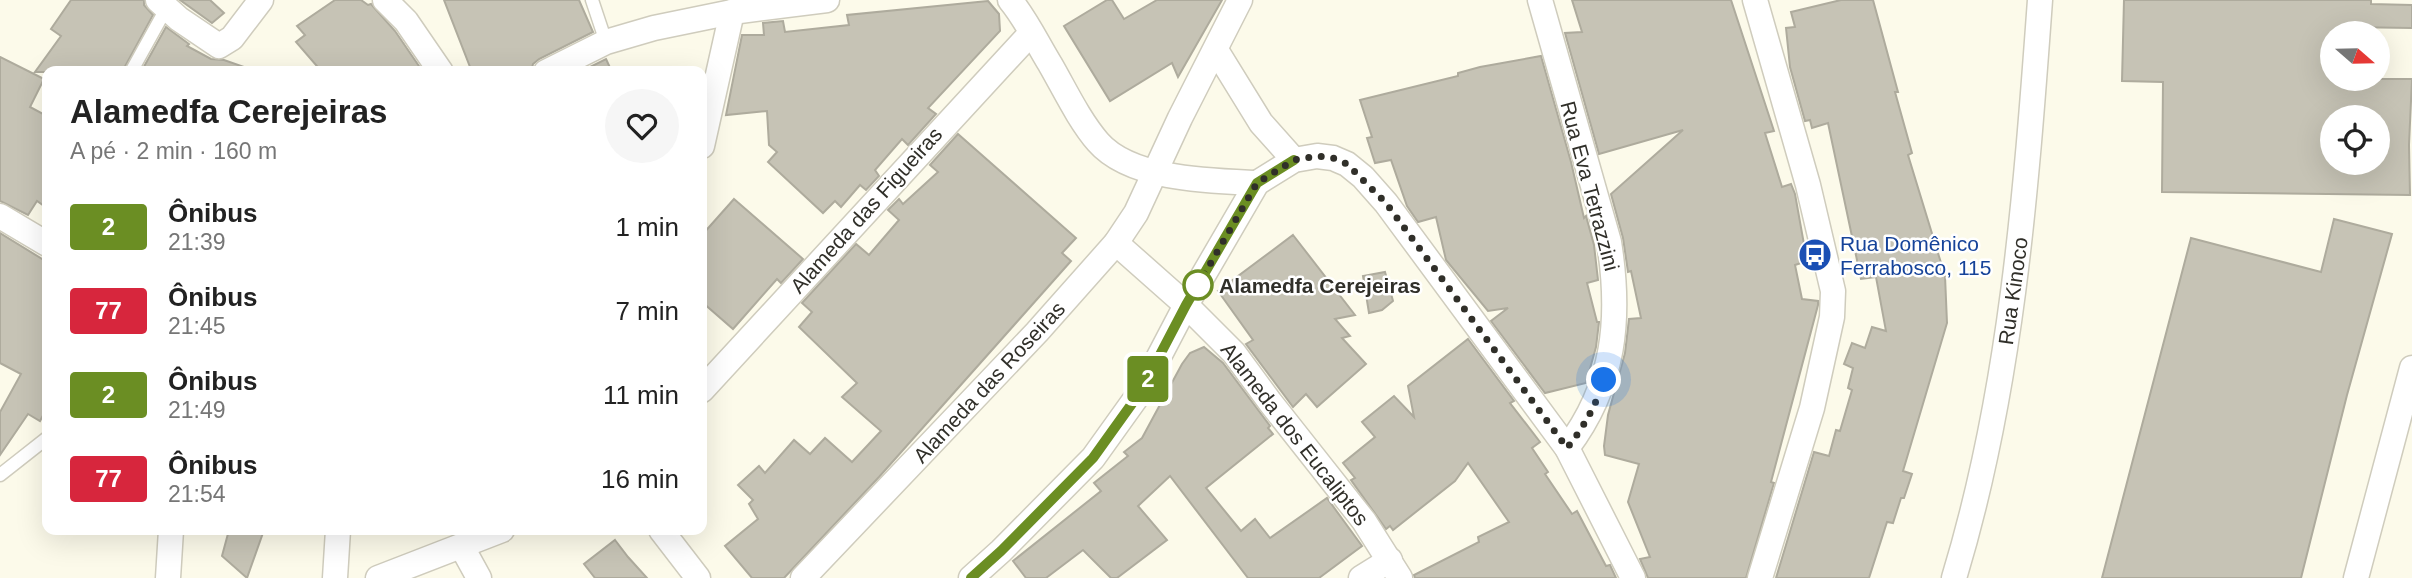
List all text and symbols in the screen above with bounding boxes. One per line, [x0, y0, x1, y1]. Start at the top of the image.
north arrow [2320, 21, 2390, 91]
map controls [2320, 21, 2390, 175]
button: heart [605, 89, 679, 163]
text: Alamedfa Cerejeiras [70, 93, 387, 130]
street label: Rua Eva Tetrazzini [1556, 99, 1624, 273]
button: locate [2320, 105, 2390, 175]
street label: Alameda das Figueiras [786, 122, 946, 298]
text: A pé · 2 min · 160 m [70, 138, 277, 164]
text: Ônibus [168, 198, 258, 228]
text: 1 min [615, 212, 679, 242]
text: 2 [102, 213, 115, 240]
text: 21:39 [168, 229, 226, 255]
place label: Rua Domênico Ferrabosco, 115 [1840, 232, 1991, 279]
bus stop icon: Rua Domênico Ferrabosco, 115 [1796, 236, 1834, 274]
street label: Rua Kinoco [1994, 236, 2032, 346]
marker: Alamedfa Cerejeiras [1183, 270, 1213, 300]
place label: Alamedfa Cerejeiras [1219, 274, 1421, 297]
text: Ônibus [168, 282, 258, 312]
text: 7 min [615, 296, 679, 326]
text: 77 [95, 297, 122, 324]
street label: Alameda das Roseiras [909, 297, 1069, 467]
text: 21:45 [168, 313, 226, 339]
street label: Alameda dos Eucaliptos [1217, 338, 1373, 530]
line badge: 2 [1125, 356, 1171, 402]
your location [1586, 362, 1621, 397]
text: 2 [1141, 365, 1155, 392]
text: Ônibus [168, 366, 258, 396]
text: 11 min [603, 380, 679, 410]
text: 2 [102, 381, 115, 408]
text: 21:49 [168, 397, 226, 423]
text: Ônibus [168, 450, 258, 480]
text: 16 min [601, 464, 679, 494]
text: 77 [95, 465, 122, 492]
text: 21:54 [168, 481, 226, 507]

